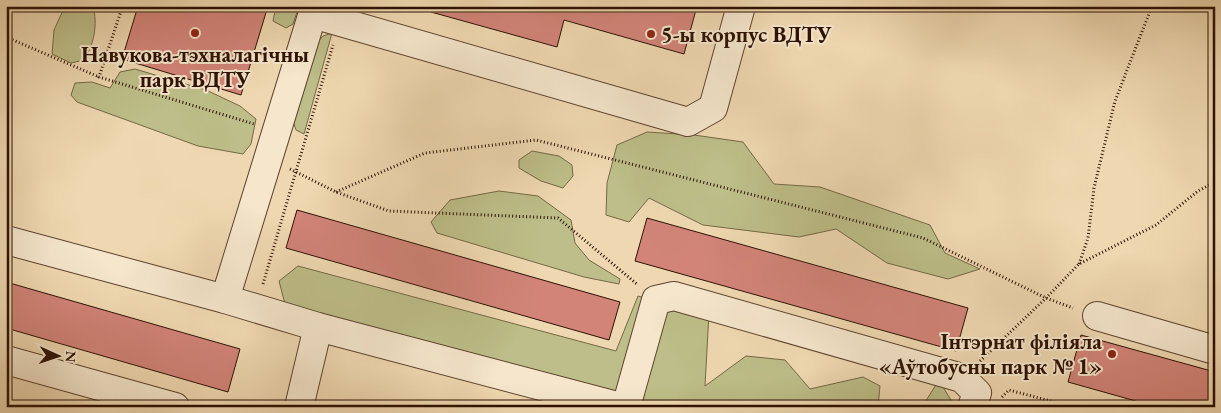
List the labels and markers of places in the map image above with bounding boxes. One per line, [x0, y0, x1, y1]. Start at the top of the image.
place label: 5-ы корпус ВДТУ [661, 20, 832, 49]
marker: Навукова-тэхналагічны парк ВДТУ [189, 27, 201, 39]
marker: 5-ы корпус ВДТУ [645, 28, 657, 40]
place label: Навукова-тэхналагічны парк ВДТУ [81, 40, 309, 94]
place label: Інтэрнат філіяла «Аўтобусны парк № 1» [879, 327, 1102, 381]
marker: Інтэрнат філіяла «Аўтобусны парк № 1» [1106, 348, 1118, 360]

